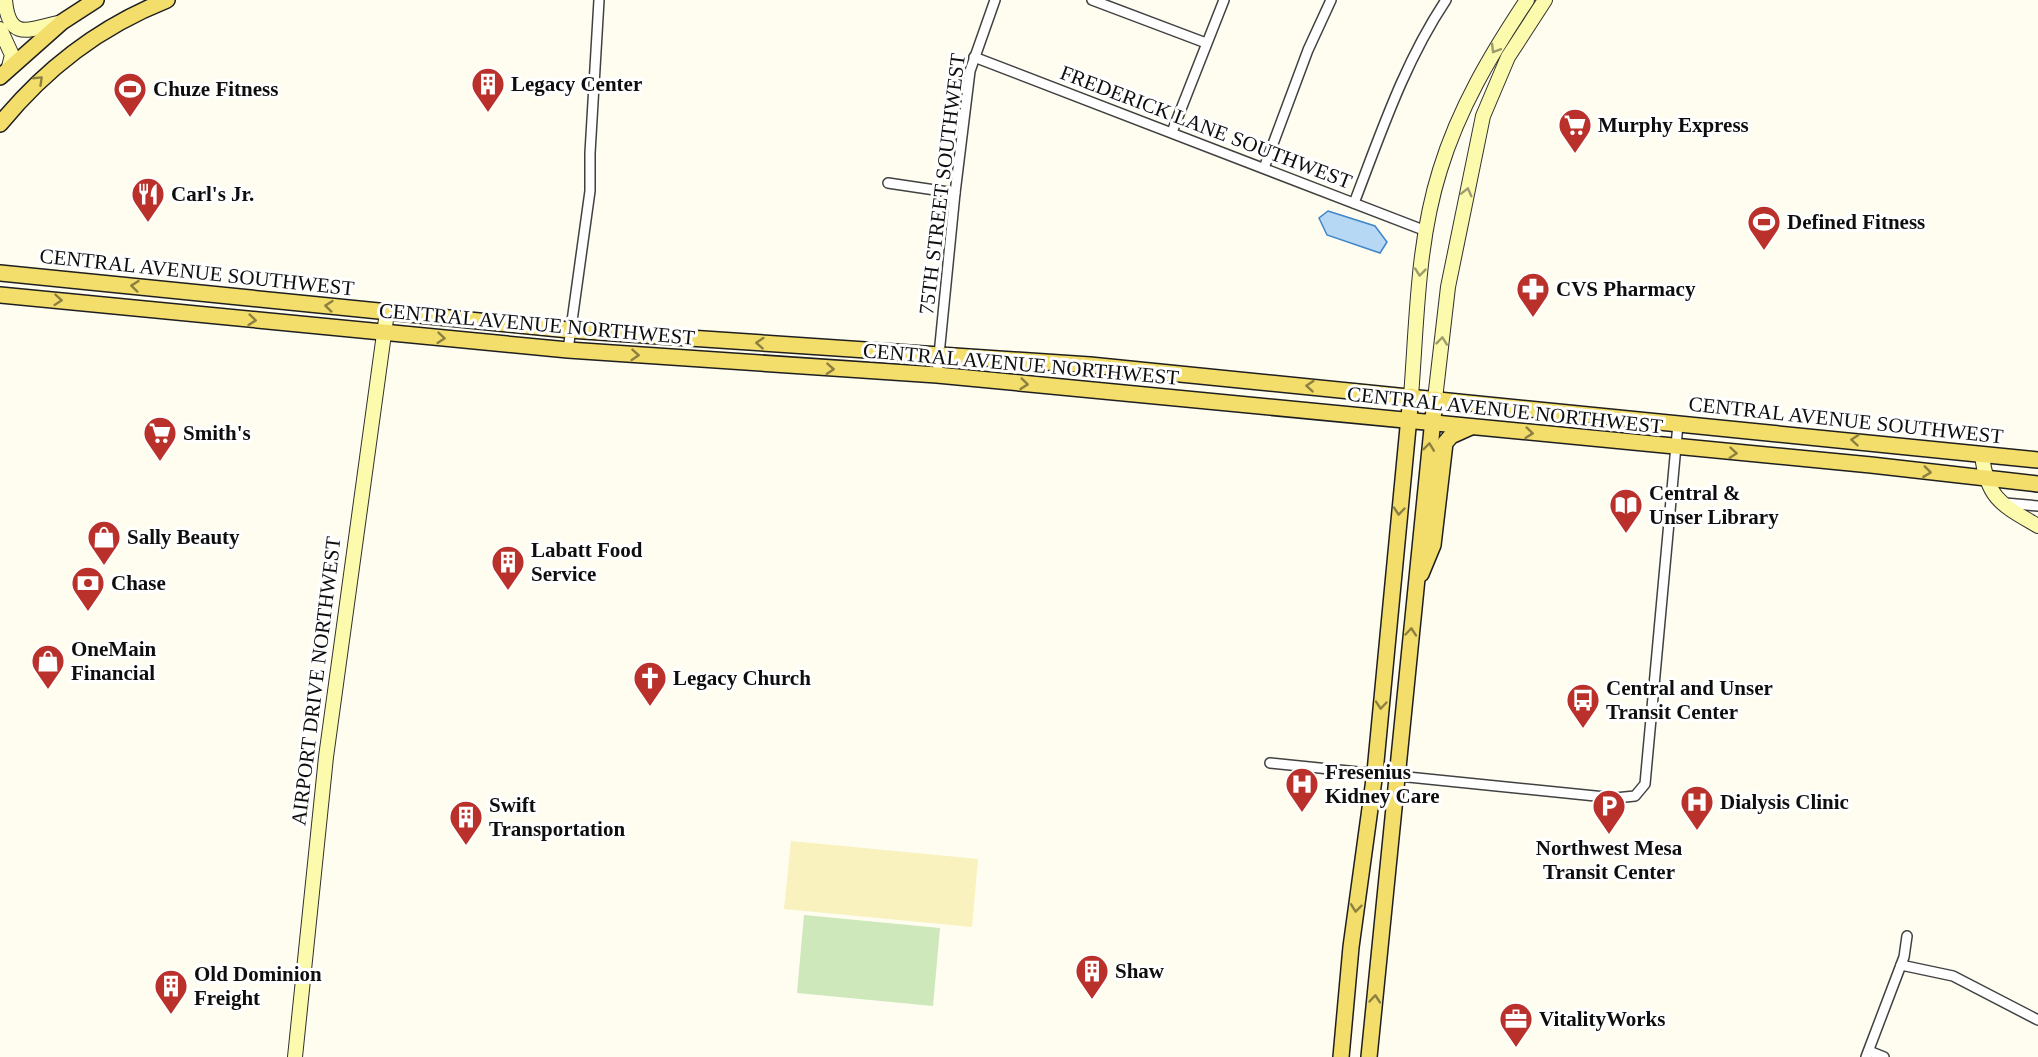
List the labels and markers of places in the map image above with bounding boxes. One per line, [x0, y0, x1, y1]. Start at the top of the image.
building icon: Legacy Center [470, 66, 506, 113]
sports icon: Chuze Fitness [112, 71, 148, 118]
place label: Legacy Center [511, 72, 642, 96]
place label: Chuze Fitness [153, 77, 278, 101]
supermarket icon: Murphy Express [1557, 107, 1593, 154]
place label: Murphy Express [1598, 113, 1749, 137]
restaurant icon: Carl's Jr. [130, 176, 166, 223]
place label: Carl's Jr. [171, 182, 254, 206]
sports icon: Defined Fitness [1746, 204, 1782, 251]
place label: Defined Fitness [1787, 210, 1925, 234]
pharmacy icon: CVS Pharmacy [1515, 271, 1551, 318]
place label: CVS Pharmacy [1556, 277, 1696, 301]
supermarket icon: Smith's [142, 415, 178, 462]
place label: Smith's [183, 421, 251, 445]
place label: Central & Unser Library [1649, 481, 1779, 529]
library icon: Central & Unser Library [1608, 487, 1644, 534]
shop icon: Sally Beauty [86, 519, 122, 566]
place label: Sally Beauty [127, 525, 240, 549]
place label: Labatt Food Service [531, 538, 643, 586]
building icon: Labatt Food Service [490, 544, 526, 591]
bank icon: Chase [70, 565, 106, 612]
place label: Chase [111, 571, 166, 595]
place label: OneMain Financial [71, 637, 156, 685]
shop icon: OneMain Financial [30, 643, 66, 690]
church icon: Legacy Church [632, 660, 668, 707]
place label: Legacy Church [673, 666, 811, 690]
place label: Central and Unser Transit Center [1606, 676, 1773, 724]
bus stop icon: Central and Unser Transit Center [1565, 682, 1601, 729]
place label: Fresenius Kidney Care [1325, 760, 1440, 808]
hospital icon: Fresenius Kidney Care [1284, 766, 1320, 813]
hospital icon: Dialysis Clinic [1679, 784, 1715, 831]
parking icon: Northwest Mesa Transit Center [1591, 788, 1627, 835]
place label: Dialysis Clinic [1720, 790, 1849, 814]
place label: Swift Transportation [489, 793, 625, 841]
building icon: Swift Transportation [448, 799, 484, 846]
place label: Northwest Mesa Transit Center [1536, 836, 1683, 884]
building icon: Shaw [1074, 953, 1110, 1000]
place label: Shaw [1115, 959, 1165, 983]
place label: Old Dominion Freight [194, 962, 322, 1010]
building icon: Old Dominion Freight [153, 968, 189, 1015]
office icon: VitalityWorks [1498, 1001, 1534, 1048]
place label: VitalityWorks [1539, 1007, 1665, 1031]

